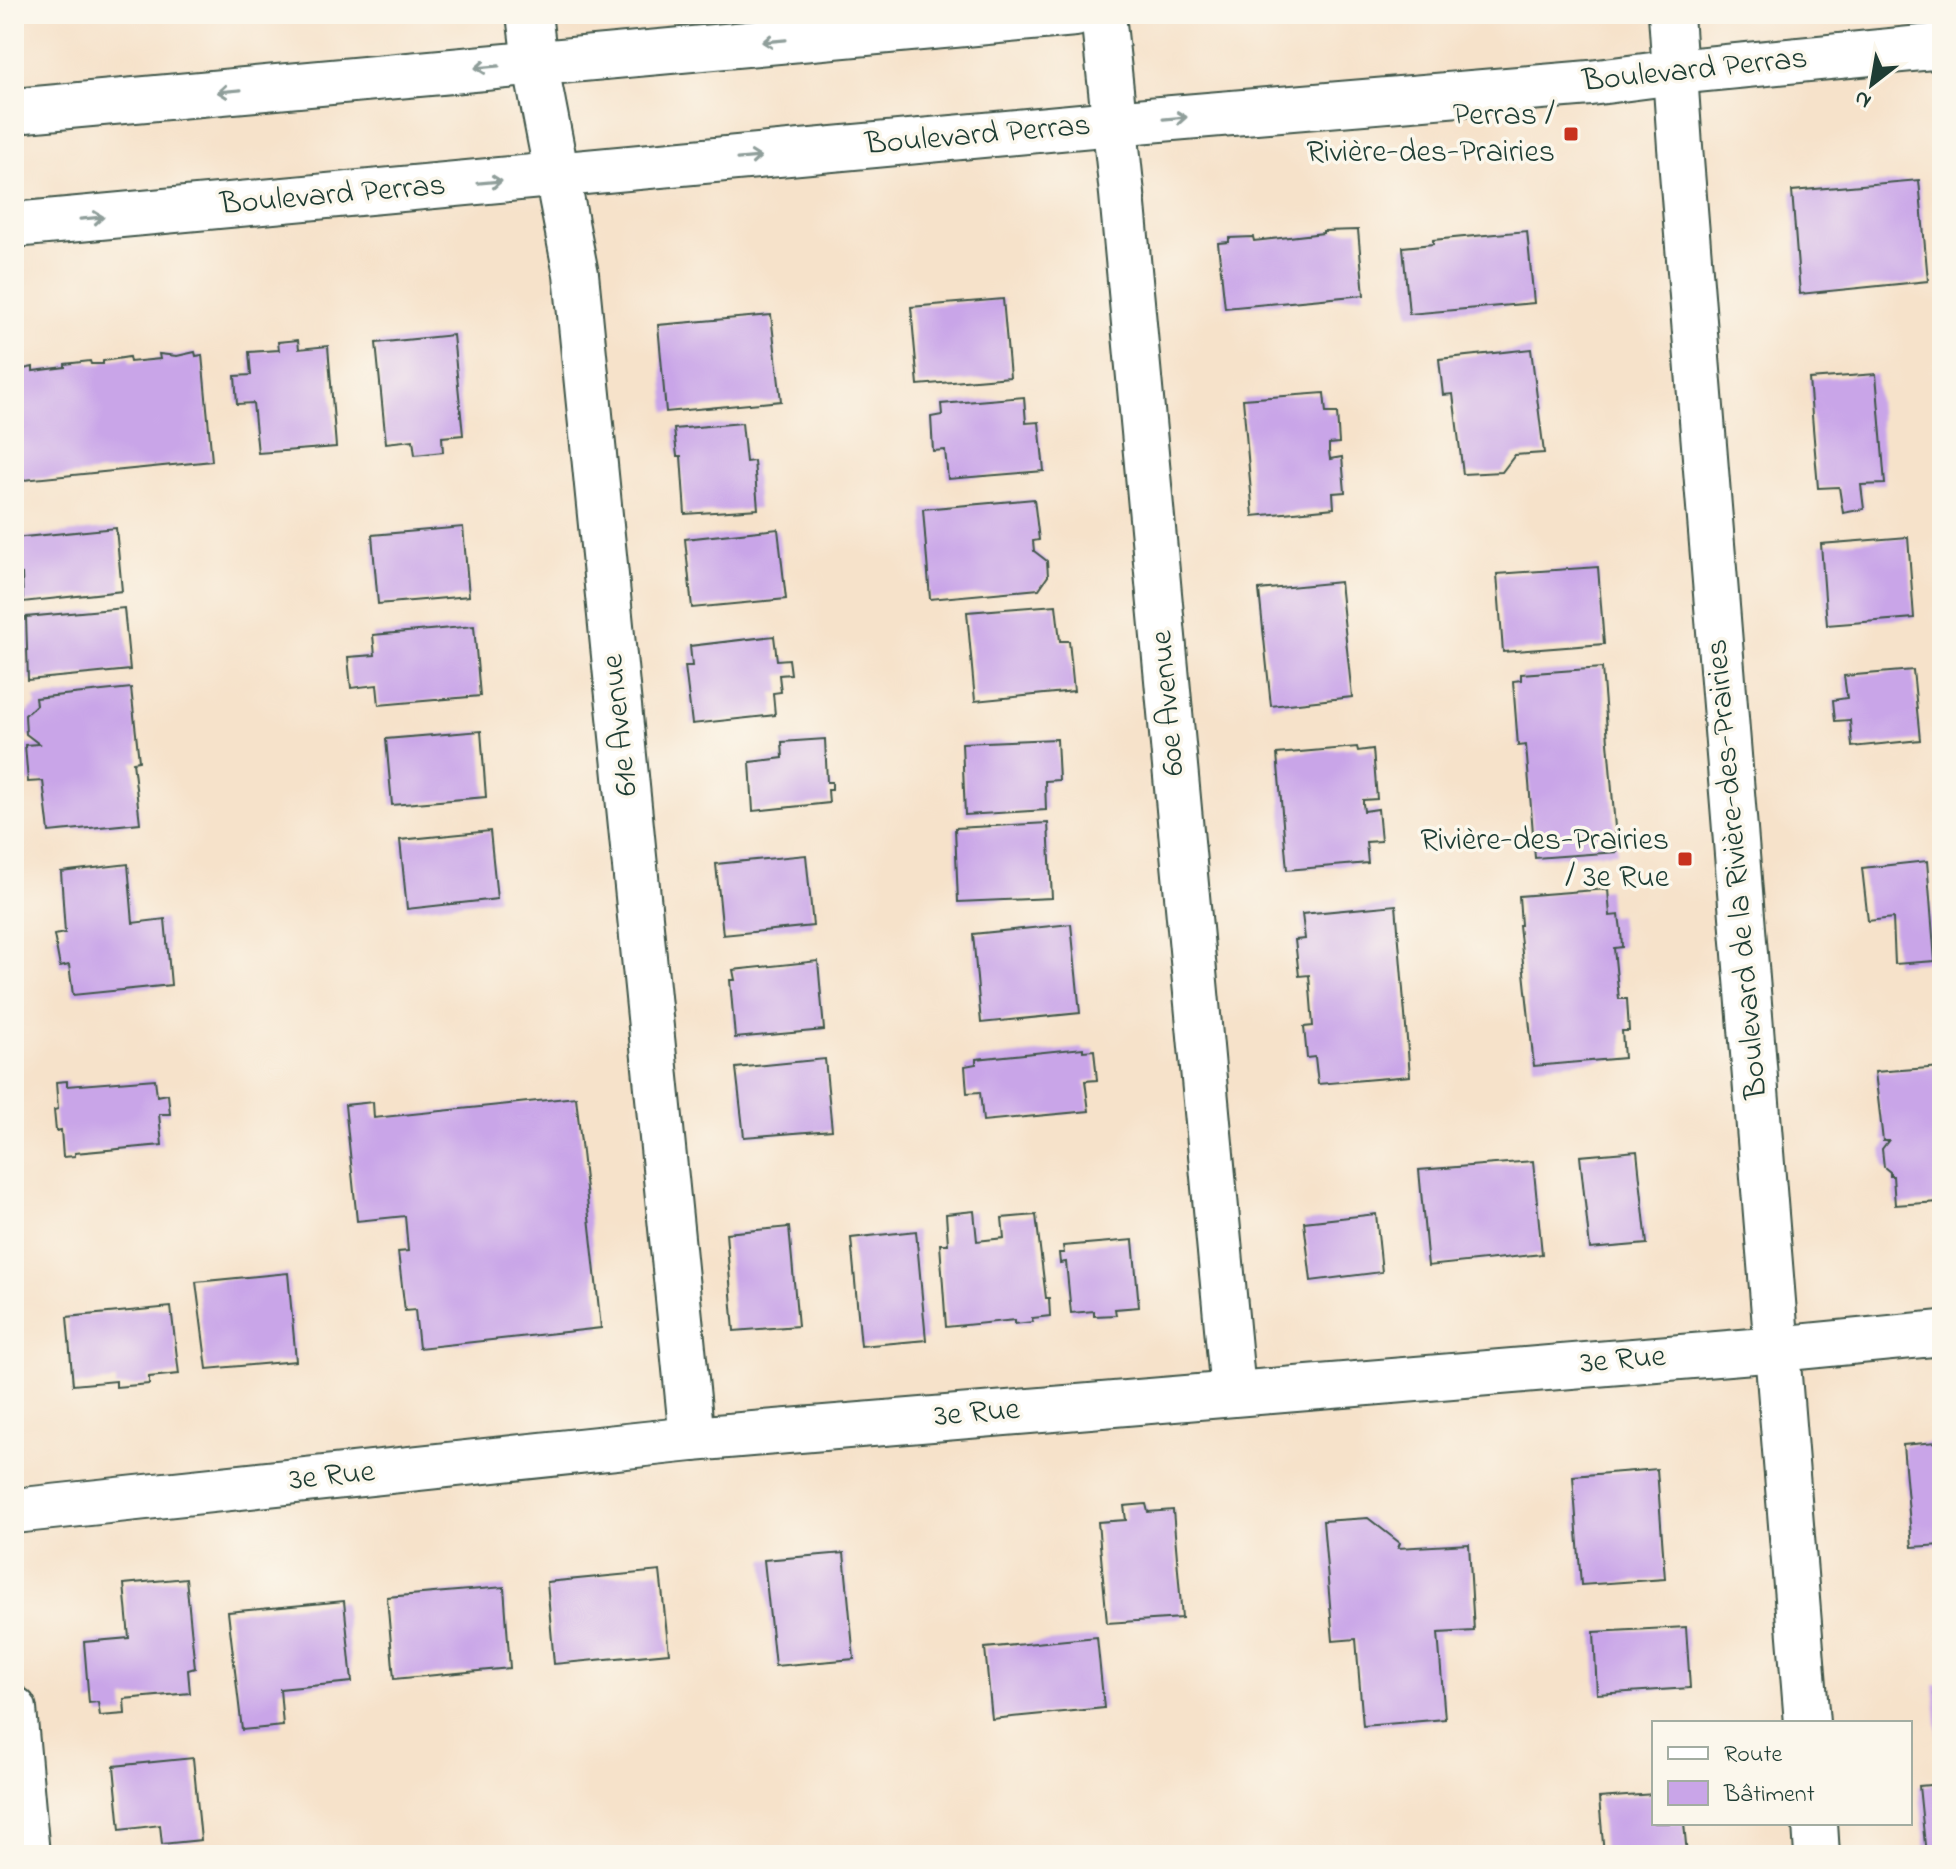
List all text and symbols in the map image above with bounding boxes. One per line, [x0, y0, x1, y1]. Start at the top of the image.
one-way arrow [761, 34, 788, 49]
street label: Boulevard Perras [1579, 36, 1810, 106]
north arrow [1832, 44, 1912, 124]
one-way arrow [475, 60, 501, 75]
text: N [1849, 81, 1878, 116]
one-way arrow [216, 84, 243, 99]
place label: Perras / Rivière-des-Prairies [1306, 93, 1555, 177]
street label: Boulevard Perras [862, 103, 1093, 169]
one-way arrow [1161, 110, 1188, 125]
marker: Perras / Rivière-des-Prairies [1562, 125, 1580, 143]
one-way arrow [735, 150, 762, 165]
street label: Boulevard Perras [217, 163, 448, 229]
one-way arrow [476, 174, 503, 189]
one-way arrow [78, 210, 105, 225]
street label: 60e Avenue [1139, 628, 1199, 778]
street label: Boulevard de la Rivière-des-Prairies [1694, 637, 1782, 1102]
street label: 61e Avenue [590, 651, 652, 798]
place label: Rivière-des-Prairies / 3e Rue [1420, 818, 1670, 902]
marker: Rivière-des-Prairies / 3e Rue [1676, 850, 1694, 868]
street label: 3e Rue [1578, 1334, 1668, 1388]
street label: 3e Rue [932, 1387, 1022, 1441]
street label: 3e Rue [287, 1449, 378, 1505]
legend [1652, 1721, 1912, 1825]
text: Route [1724, 1738, 1782, 1773]
text: Bâtiment [1723, 1778, 1815, 1813]

